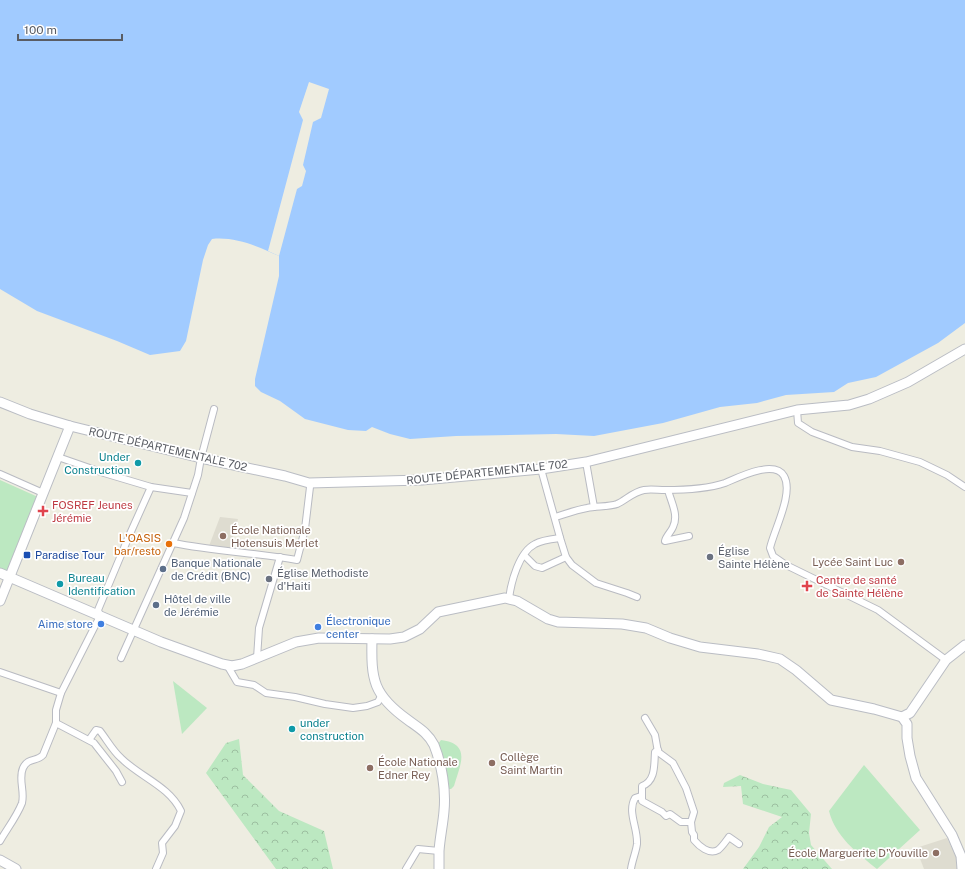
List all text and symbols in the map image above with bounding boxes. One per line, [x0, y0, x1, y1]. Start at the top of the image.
scale bar [18, 16, 122, 42]
text: 100 m [24, 23, 57, 37]
street label: ROUTE DÉPARTEMENTALE 702 [88, 424, 249, 473]
place label: Under Construction [64, 451, 130, 476]
street label: ROUTE DÉPARTEMENTALE 702 [406, 457, 569, 486]
marker: Under Construction [133, 458, 143, 468]
place label: FOSREF Jeunes Jérémie [52, 499, 133, 524]
marker: FOSREF Jeunes Jérémie [37, 505, 49, 517]
place label: École Nationale Hotensuis Merlet [231, 523, 318, 549]
marker: École Nationale Hotensuis Merlet [218, 531, 228, 541]
place label: L'OASIS bar/resto [114, 532, 161, 557]
marker: L'OASIS bar/resto [164, 539, 174, 549]
place label: Église Sainte Hélène [718, 544, 790, 570]
place label: Paradise Tour [35, 549, 105, 561]
marker: Paradise Tour [22, 550, 32, 560]
marker: Église Sainte Hélène [705, 552, 715, 562]
place label: Lycée Saint Luc [812, 556, 893, 568]
place label: Banque Nationale de Crédit (BNC) [171, 557, 262, 582]
marker: Lycée Saint Luc [896, 557, 906, 567]
marker: Banque Nationale de Crédit (BNC) [158, 564, 168, 574]
place label: Église Methodiste d'Haiti [277, 566, 369, 592]
place label: Bureau Identification [68, 572, 135, 597]
marker: Église Methodiste d'Haiti [264, 574, 274, 584]
place label: Centre de santé de Sainte Hélène [816, 574, 903, 599]
marker: Bureau Identification [55, 579, 65, 589]
marker: Centre de santé de Sainte Hélène [801, 580, 813, 592]
place label: Hôtel de ville de Jérémie [164, 593, 231, 618]
marker: Hôtel de ville de Jérémie [151, 600, 161, 610]
place label: Électronique center [326, 614, 391, 640]
place label: Aime store [38, 618, 93, 630]
marker: Aime store [96, 619, 106, 629]
marker: Électronique center [313, 622, 323, 632]
place label: under construction [300, 717, 364, 742]
marker: under construction [287, 724, 297, 734]
place label: Collège Saint Martin [500, 751, 563, 776]
place label: École Nationale Edner Rey [378, 755, 458, 781]
marker: Collège Saint Martin [487, 758, 497, 768]
marker: École Nationale Edner Rey [365, 763, 375, 773]
place label: École Marguerite D'Youville [788, 846, 928, 859]
marker: École Marguerite D'Youville [931, 848, 941, 858]

